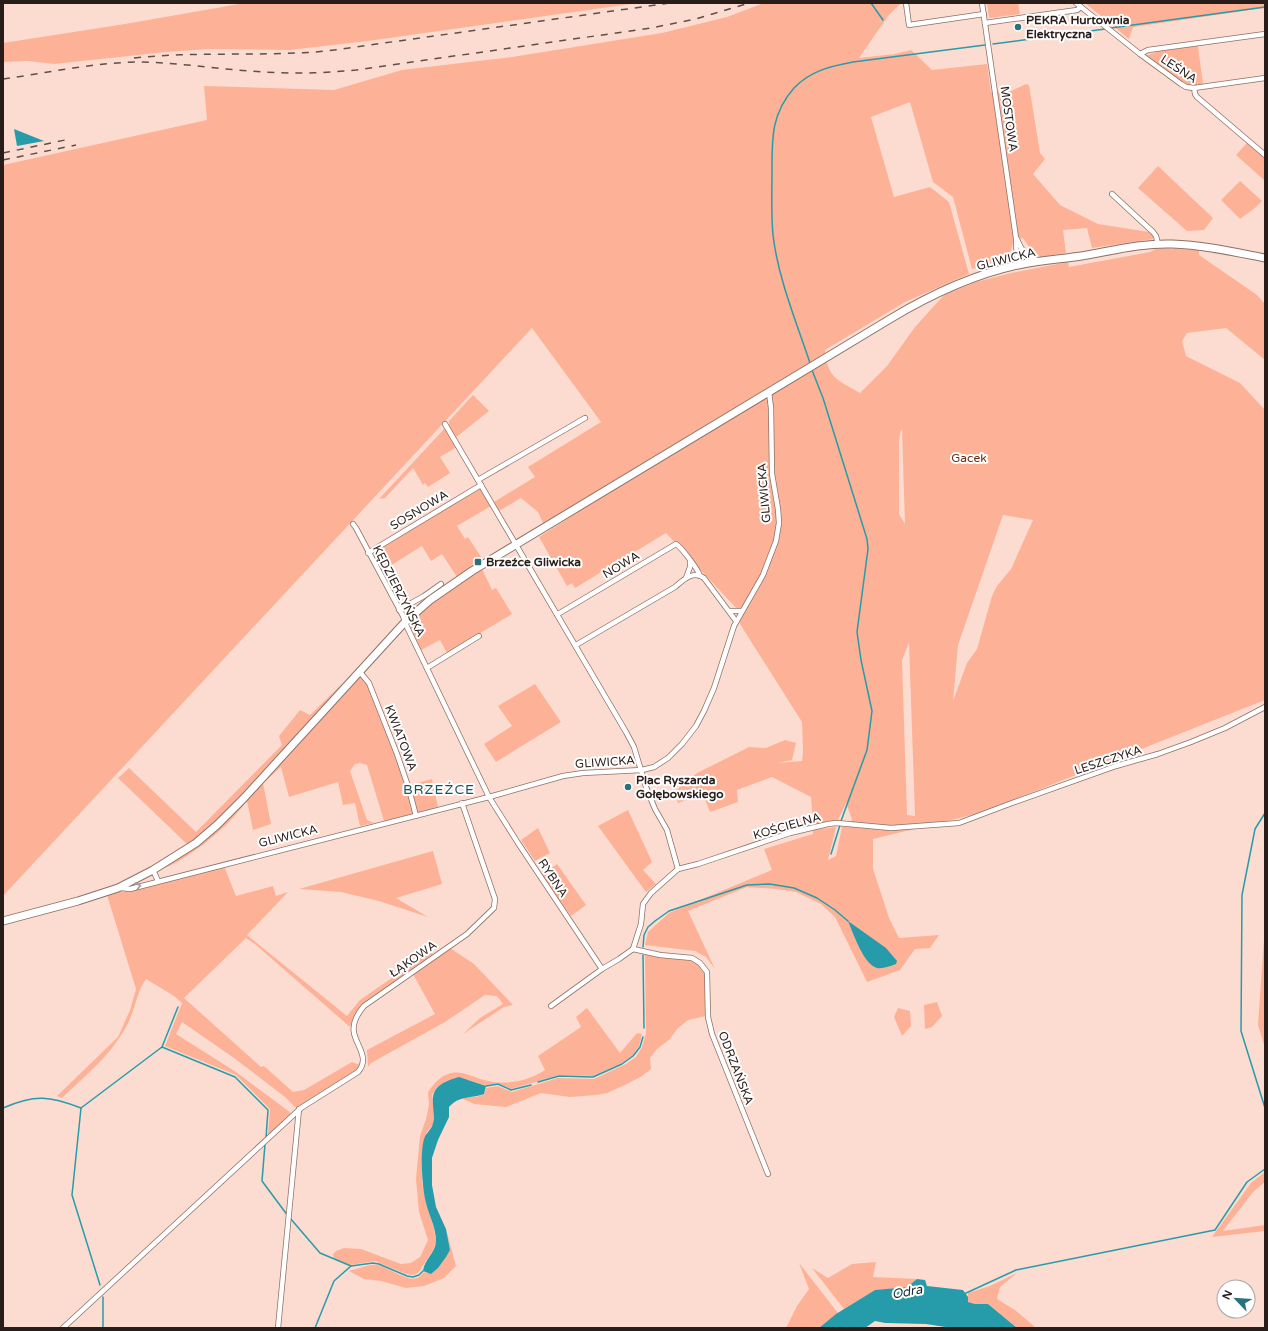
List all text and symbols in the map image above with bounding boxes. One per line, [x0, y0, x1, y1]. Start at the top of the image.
place label: PEKRA Hurtownia Elektryczna [1026, 13, 1130, 42]
marker: PEKRA Hurtownia Elektryczna [1013, 22, 1023, 32]
street label: LEŚNA [1158, 52, 1200, 86]
street label: MOSTOWA [997, 85, 1021, 153]
street label: GLIWICKA [975, 245, 1037, 273]
park label: Gacek [951, 451, 987, 465]
street label: GLIWICKA [754, 462, 774, 524]
street label: SOSNOWA [388, 487, 450, 533]
street label: KĘDZIERZYŃSKA [370, 543, 428, 639]
street label: NOWA [600, 549, 642, 581]
place label: Brzeźce Gliwicka [486, 555, 581, 569]
marker: Brzeźce Gliwicka [473, 557, 483, 567]
street label: KWIATOWA [382, 703, 420, 773]
street label: LESZCZYKA [1073, 743, 1144, 777]
street label: GLIWICKA [575, 753, 635, 771]
place label: Plac Ryszarda Gołębowskiego [636, 773, 724, 802]
district label: BRZEŹCE [403, 781, 475, 798]
marker: Plac Ryszarda Gołębowskiego [623, 782, 633, 792]
street label: KOŚCIELNA [752, 810, 822, 842]
street label: GLIWICKA [257, 822, 319, 850]
street label: RYBNA [535, 856, 571, 900]
one-way arrow [135, 883, 141, 891]
street label: ŁĄKOWA [387, 938, 439, 980]
street label: ODRZAŃSKA [716, 1029, 756, 1107]
north arrow [1216, 1279, 1256, 1319]
water label: Odra [890, 1281, 924, 1303]
text: N [1220, 1288, 1235, 1302]

